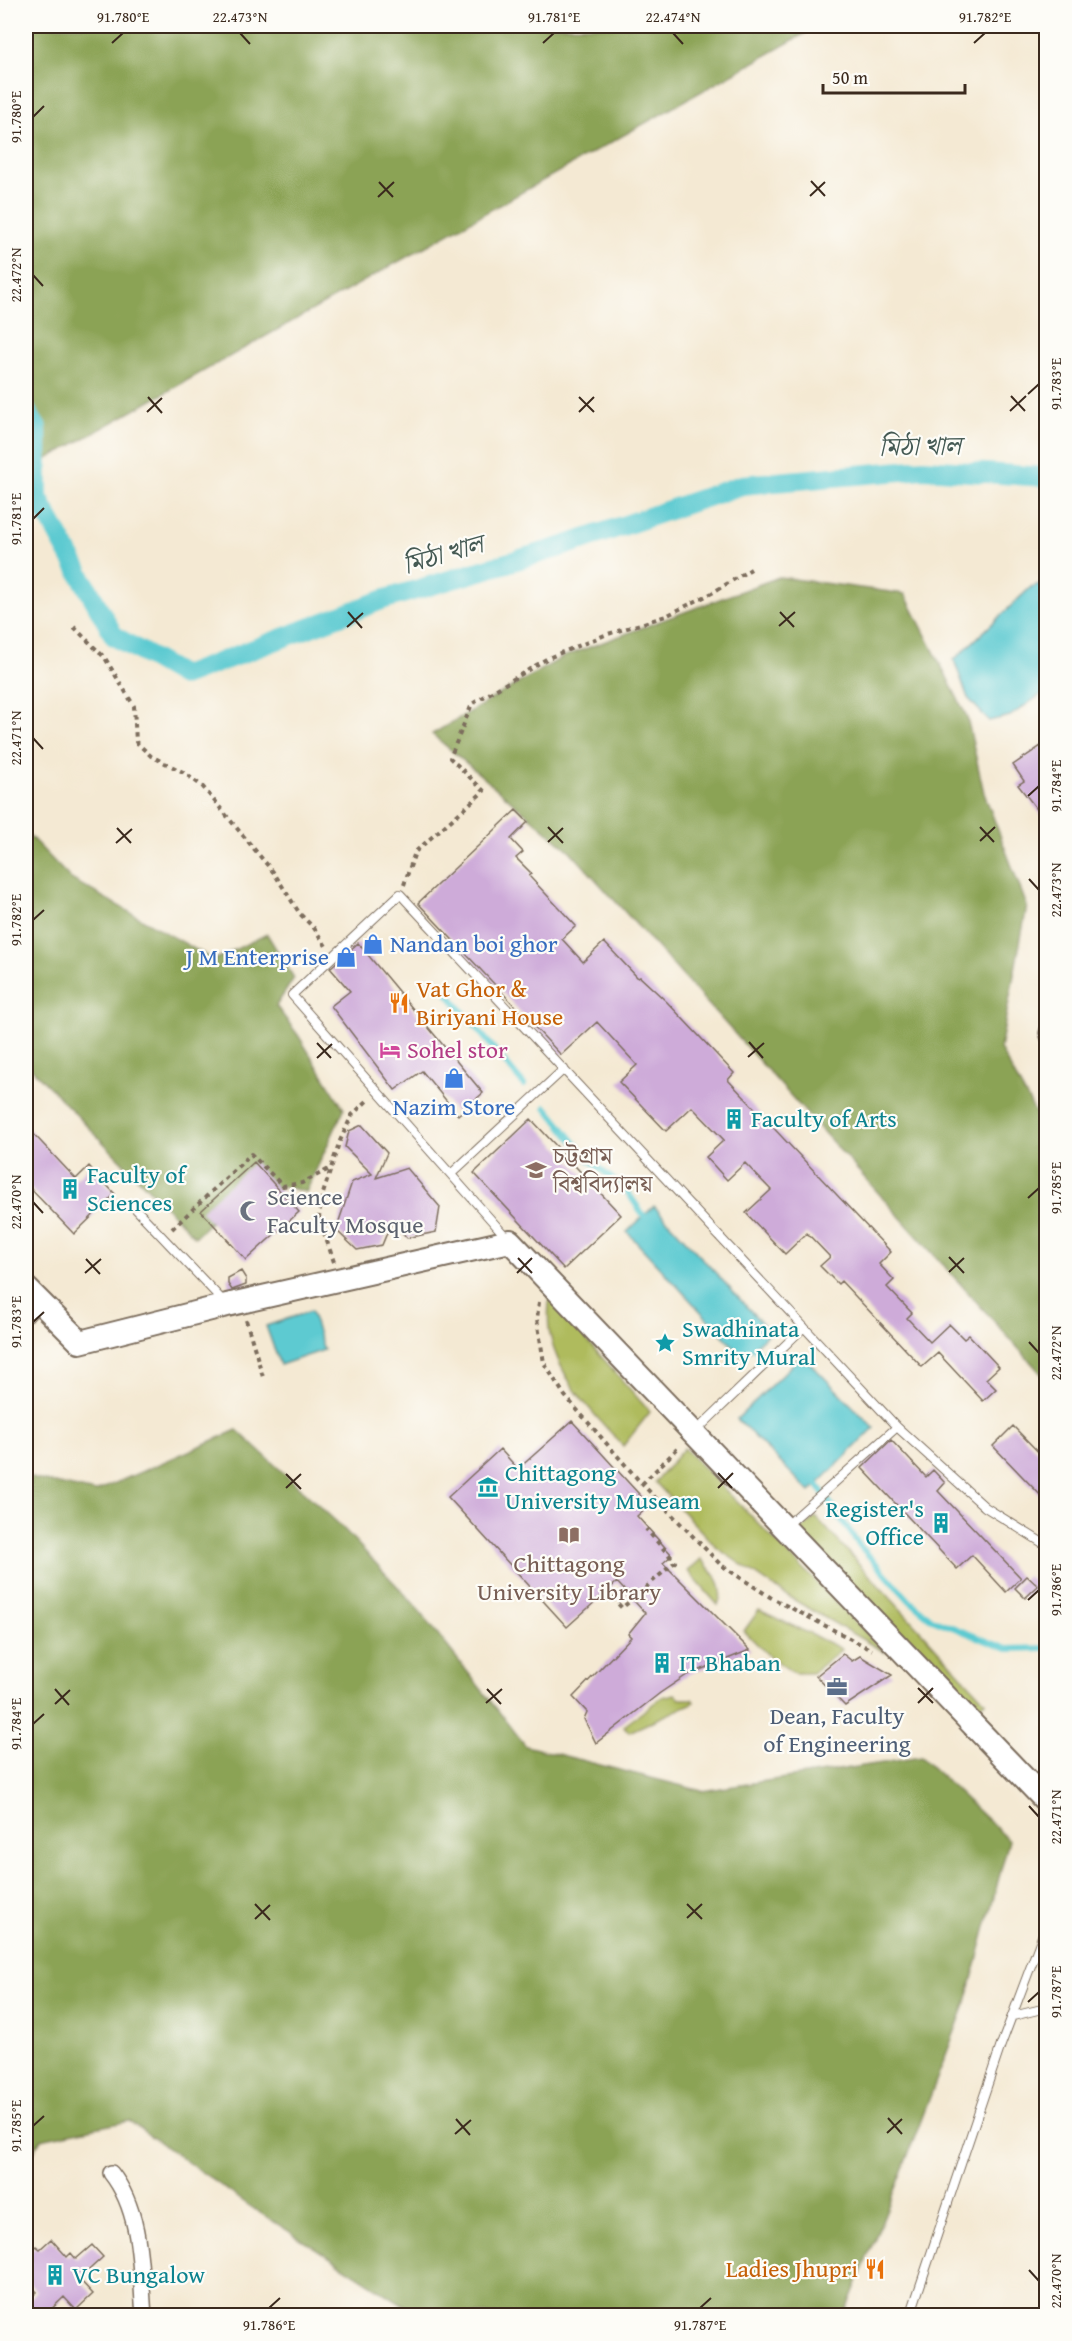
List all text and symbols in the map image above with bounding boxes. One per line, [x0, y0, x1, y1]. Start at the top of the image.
text: 91.780°E [97, 6, 150, 27]
text: 22.473°N [213, 6, 268, 27]
text: 91.781°E [528, 6, 581, 27]
text: 22.474°N [646, 6, 701, 27]
text: 91.782°E [959, 6, 1012, 27]
scale bar [823, 57, 966, 95]
text: 50 m [832, 64, 868, 91]
text: 91.780°E [5, 90, 26, 143]
text: 22.472°N [5, 247, 26, 302]
text: 91.783°E [1045, 357, 1066, 410]
water label: মিঠা খাল [879, 425, 966, 466]
text: 91.781°E [5, 492, 26, 545]
water label: মিঠা খাল [398, 522, 492, 584]
text: 22.471°N [5, 710, 26, 765]
text: 91.784°E [1045, 759, 1066, 812]
text: 22.473°N [1045, 862, 1066, 917]
text: 91.782°E [5, 893, 26, 946]
place label: Nandan boi ghor [390, 926, 558, 961]
shop icon: Nandan boi ghor [361, 932, 385, 956]
place label: J M Enterprise [183, 939, 329, 974]
shop icon: J M Enterprise [334, 945, 358, 969]
place label: Vat Ghor & Biriyani House [416, 971, 563, 1034]
restaurant icon: Vat Ghor & Biriyani House [387, 991, 411, 1015]
place label: Sohel stor [407, 1032, 508, 1067]
hotel icon: Sohel stor [378, 1038, 402, 1062]
shop icon: Nazim Store [442, 1066, 466, 1090]
place label: Nazim Store [393, 1089, 515, 1124]
place label: Faculty of Arts [751, 1101, 897, 1136]
building icon: Faculty of Arts [722, 1107, 746, 1131]
place label: চট্টগ্রাম বিশ্ববিদ্যালয় [552, 1138, 654, 1201]
place label: Faculty of Sciences [87, 1157, 187, 1220]
school or university icon: চট্টগ্রাম বিশ্ববিদ্যালয় [524, 1158, 548, 1182]
text: 91.785°E [1045, 1161, 1066, 1214]
text: 22.470°N [5, 1174, 26, 1229]
building icon: Faculty of Sciences [58, 1177, 82, 1201]
place label: Science Faculty Mosque [267, 1179, 424, 1242]
mosque icon: Science Faculty Mosque [238, 1199, 262, 1223]
text: 91.783°E [5, 1295, 26, 1348]
place label: Swadhinata Smrity Mural [682, 1311, 816, 1374]
text: 22.472°N [1045, 1325, 1066, 1380]
place icon: Swadhinata Smrity Mural [653, 1331, 677, 1355]
place label: Chittagong University Museam [505, 1455, 700, 1518]
museum icon: Chittagong University Museam [476, 1475, 500, 1499]
place label: Register's Office [825, 1491, 924, 1554]
building icon: Register's Office [929, 1511, 953, 1535]
library icon: Chittagong University Library [557, 1523, 581, 1547]
place label: Chittagong University Library [477, 1546, 661, 1609]
text: 91.786°E [1045, 1563, 1066, 1616]
place label: IT Bhaban [679, 1645, 781, 1680]
building icon: IT Bhaban [650, 1651, 674, 1675]
office icon: Dean, Faculty of Engineering [825, 1675, 849, 1699]
text: 91.784°E [5, 1697, 26, 1750]
place label: Dean, Faculty of Engineering [763, 1698, 911, 1761]
text: 22.471°N [1045, 1789, 1066, 1844]
text: 91.787°E [1045, 1965, 1066, 2018]
text: 91.785°E [5, 2099, 26, 2152]
place label: Ladies Jhupri [726, 2251, 858, 2286]
text: 22.470°N [1045, 2253, 1066, 2308]
place label: VC Bungalow [72, 2257, 205, 2292]
restaurant icon: Ladies Jhupri [863, 2257, 887, 2281]
building icon: VC Bungalow [43, 2263, 67, 2287]
text: 91.786°E [243, 2314, 296, 2335]
text: 91.787°E [674, 2314, 727, 2335]

